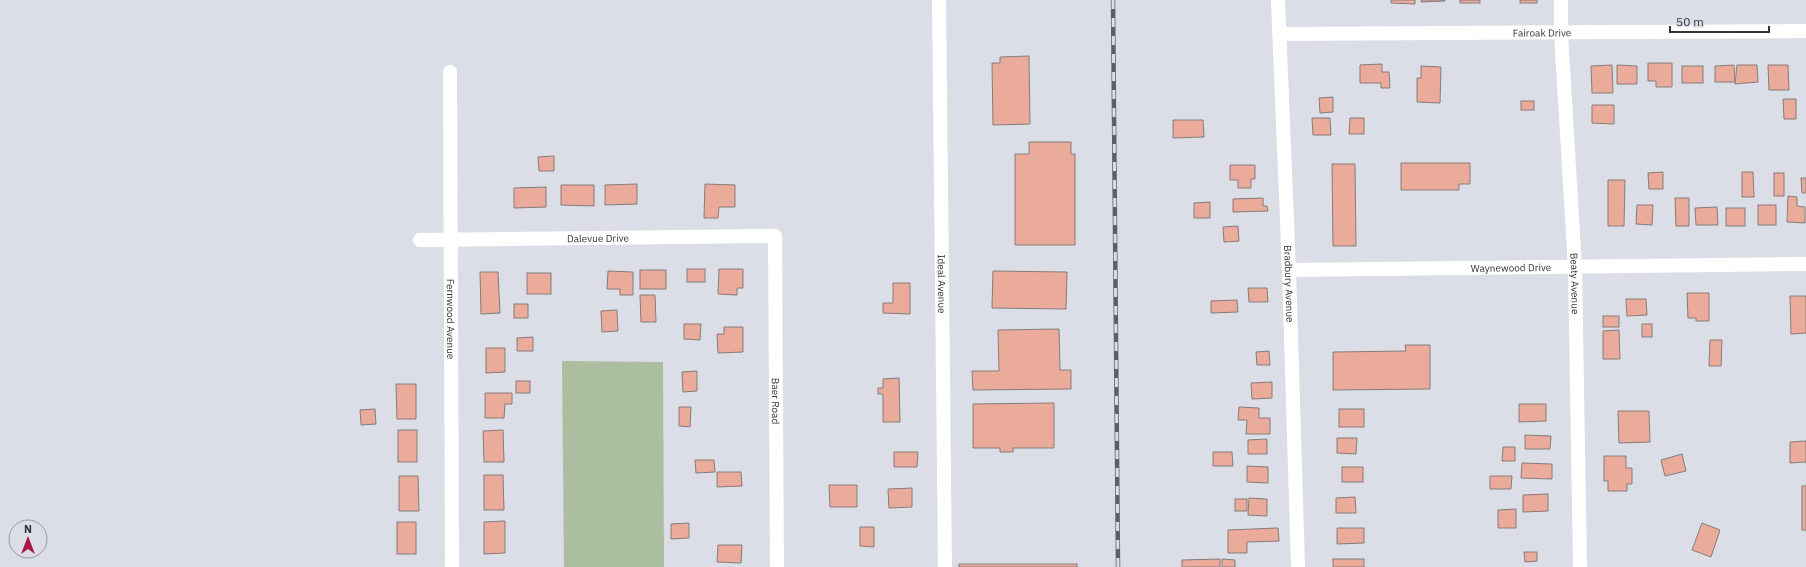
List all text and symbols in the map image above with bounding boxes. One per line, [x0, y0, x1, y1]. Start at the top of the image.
scale bar [1670, 8, 1769, 34]
text: 50 m [1676, 14, 1704, 29]
street label: Fairoak Drive [1513, 26, 1572, 40]
street label: Dalevue Drive [567, 232, 630, 245]
street label: Bradbury Avenue [1281, 245, 1297, 323]
street label: Beaty Avenue [1567, 252, 1582, 315]
street label: Ideal Avenue [935, 254, 948, 314]
street label: Waynewood Drive [1471, 261, 1552, 275]
street label: Fernwood Avenue [444, 279, 457, 360]
street label: Baer Road [769, 378, 782, 424]
north arrow [8, 519, 48, 559]
text: N [24, 522, 32, 536]

